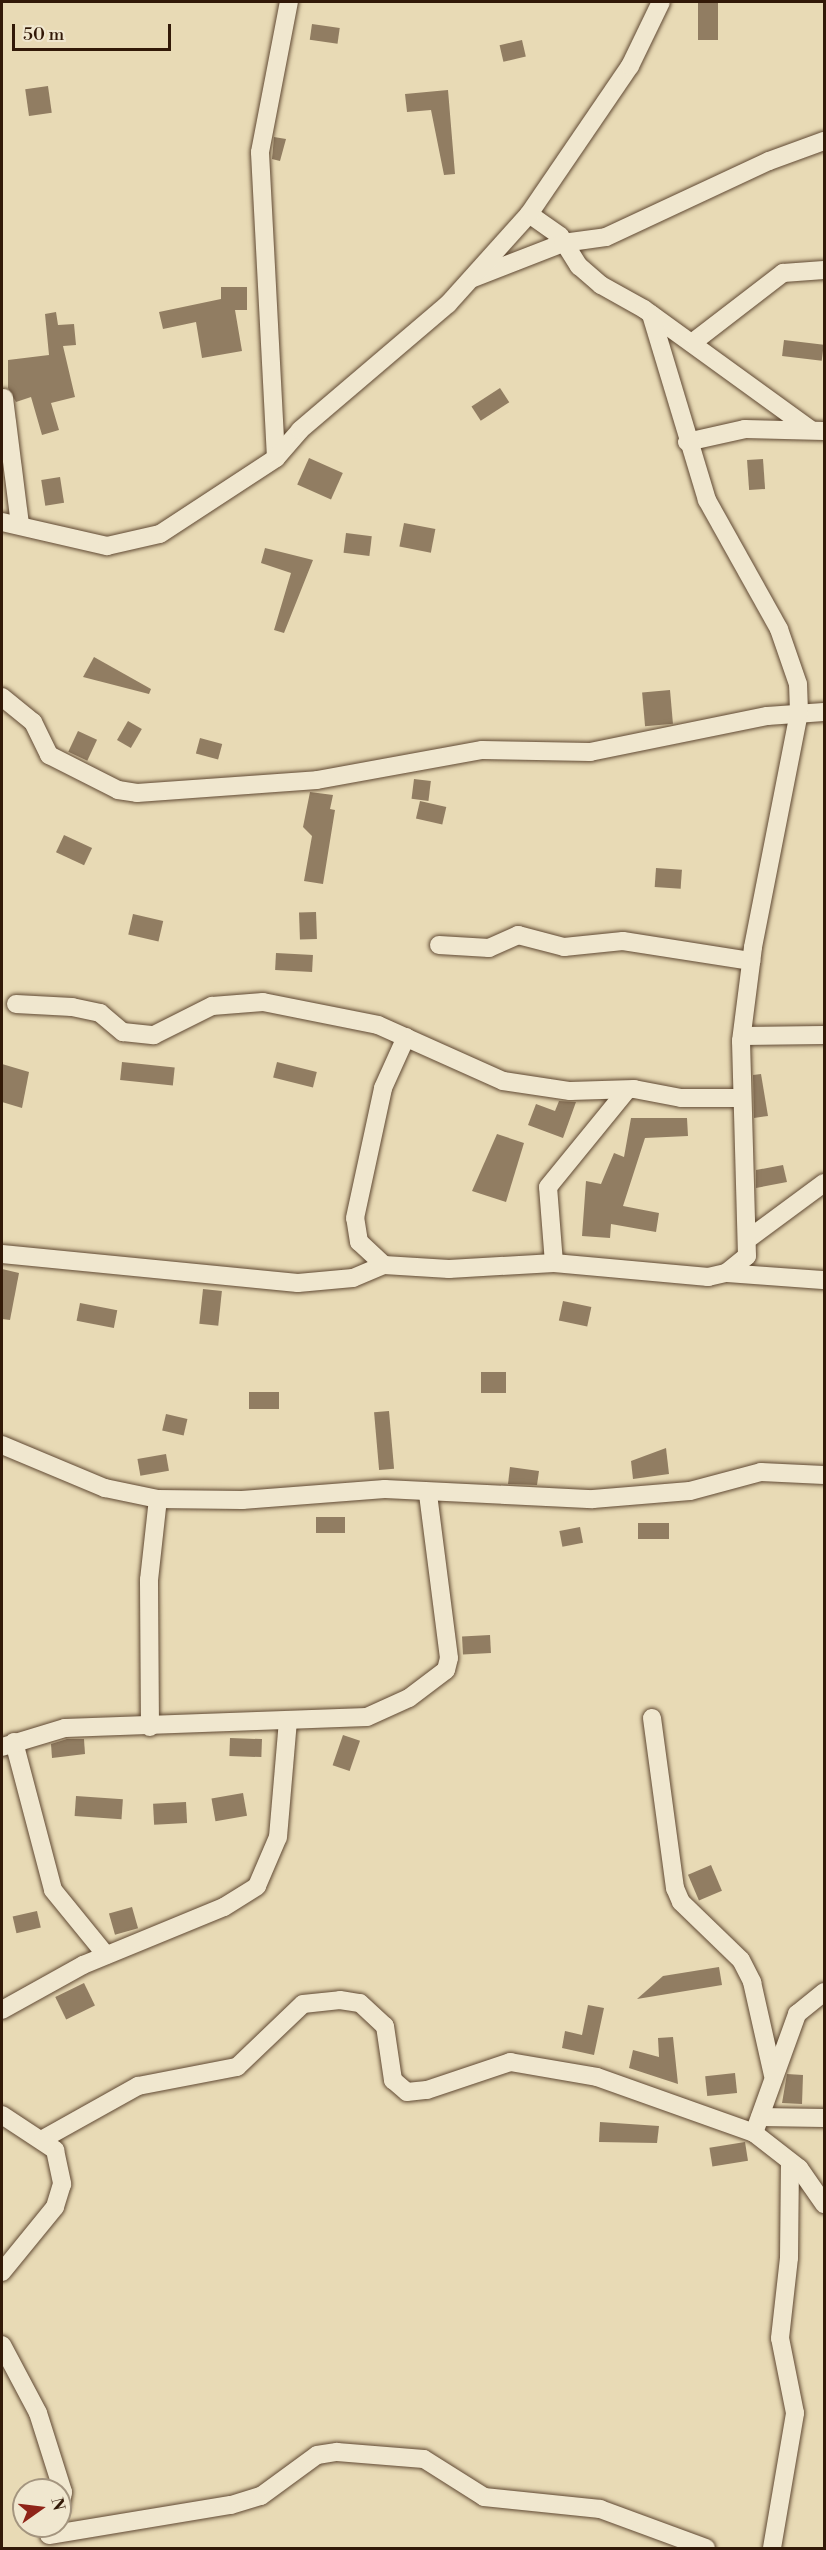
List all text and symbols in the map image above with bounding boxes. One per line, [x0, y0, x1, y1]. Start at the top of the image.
scale bar [15, 12, 174, 50]
text: 50 m [23, 23, 64, 46]
north arrow [12, 2478, 72, 2538]
text: N [46, 2496, 69, 2513]

